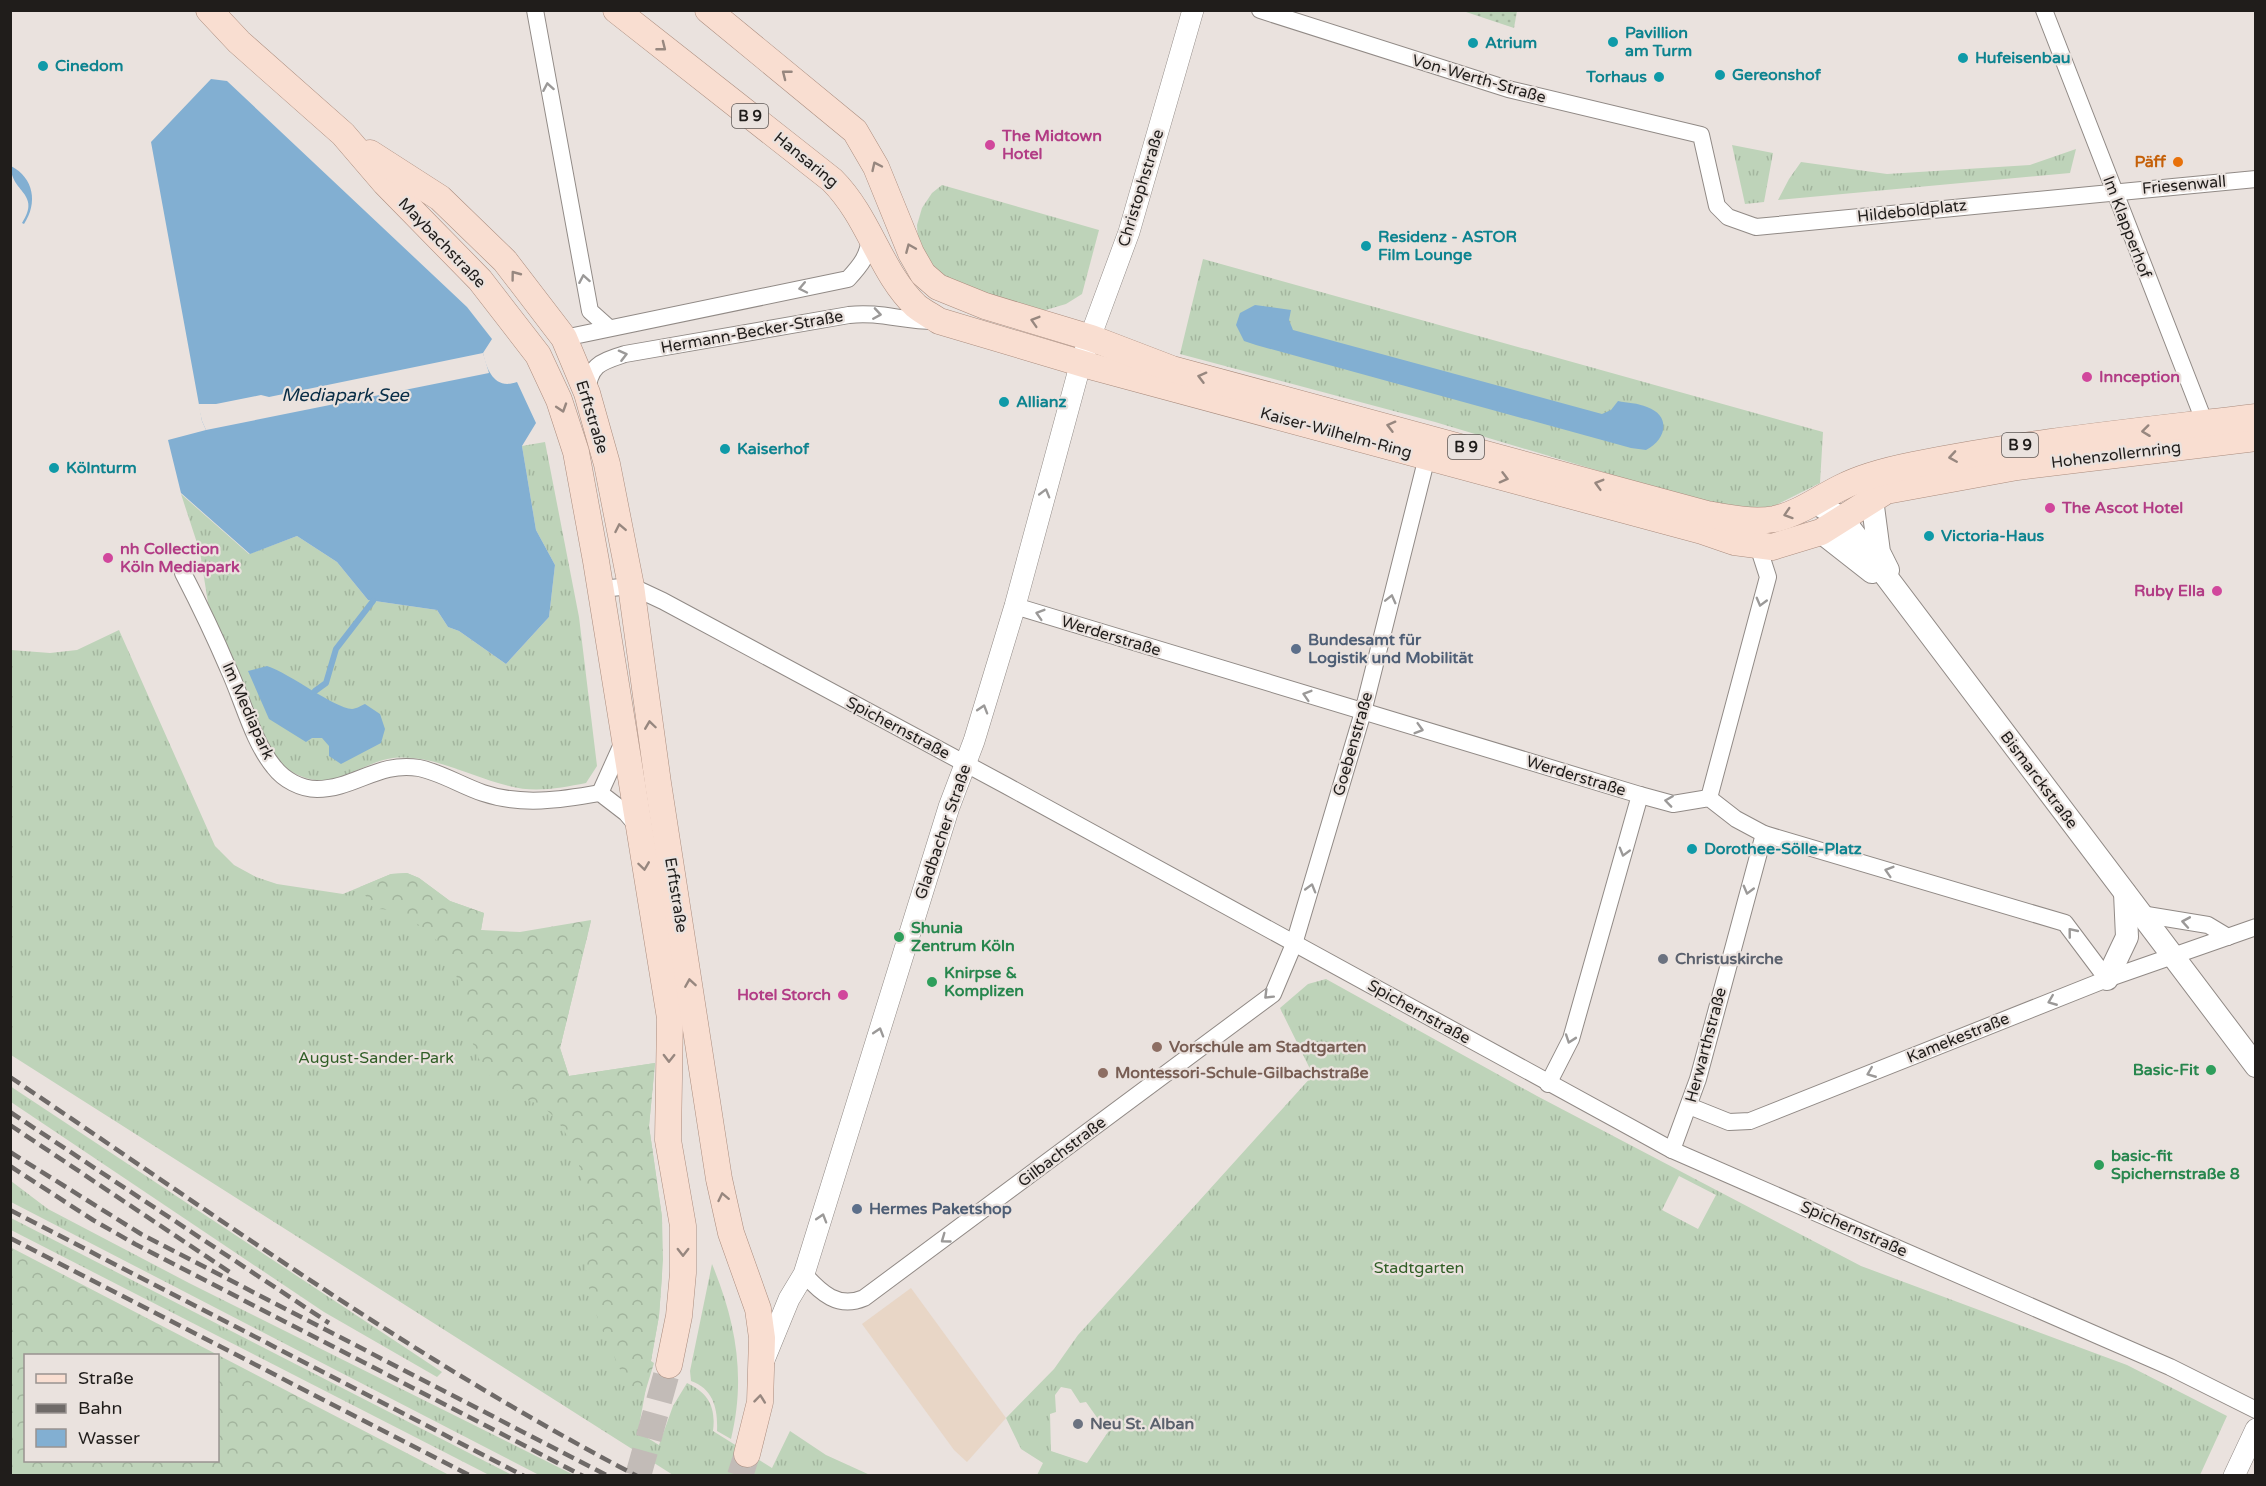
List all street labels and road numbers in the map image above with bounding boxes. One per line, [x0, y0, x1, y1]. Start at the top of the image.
street label: Von-Werth-Straße [1410, 50, 1548, 108]
road number: B 9 [732, 104, 768, 128]
street label: Christophstraße [1114, 127, 1168, 249]
street label: Hansaring [770, 128, 842, 192]
street label: Friesenwall [2141, 171, 2227, 199]
street label: Im Klapperhof [2098, 173, 2156, 282]
street label: Maybachstraße [394, 194, 490, 292]
street label: Hildeboldplatz [1856, 195, 1968, 227]
street label: Hermann-Becker-Straße [659, 306, 845, 358]
street label: Erftstraße [571, 378, 613, 456]
street label: Kaiser-Wilhelm-Ring [1258, 403, 1414, 463]
road number: B 9 [2002, 433, 2038, 457]
road number: B 9 [1448, 435, 1484, 459]
street label: Hohenzollernring [2050, 437, 2182, 473]
street label: Werderstraße [1059, 611, 1163, 661]
street label: Im Mediapark [218, 659, 279, 763]
street label: Goebenstraße [1329, 690, 1377, 798]
street label: Spichernstraße [843, 692, 953, 764]
street label: Bismarckstraße [1996, 727, 2082, 833]
street label: Werderstraße [1524, 751, 1628, 801]
street label: Gladbacher Straße [911, 762, 975, 902]
street label: Erftstraße [660, 856, 692, 934]
street label: Spichernstraße [1364, 975, 1474, 1049]
street label: Herwarthstraße [1681, 985, 1731, 1105]
street label: Kamekestraße [1904, 1008, 2012, 1068]
street label: Gilbachstraße [1014, 1112, 1110, 1192]
street label: Spichernstraße [1798, 1197, 1910, 1261]

